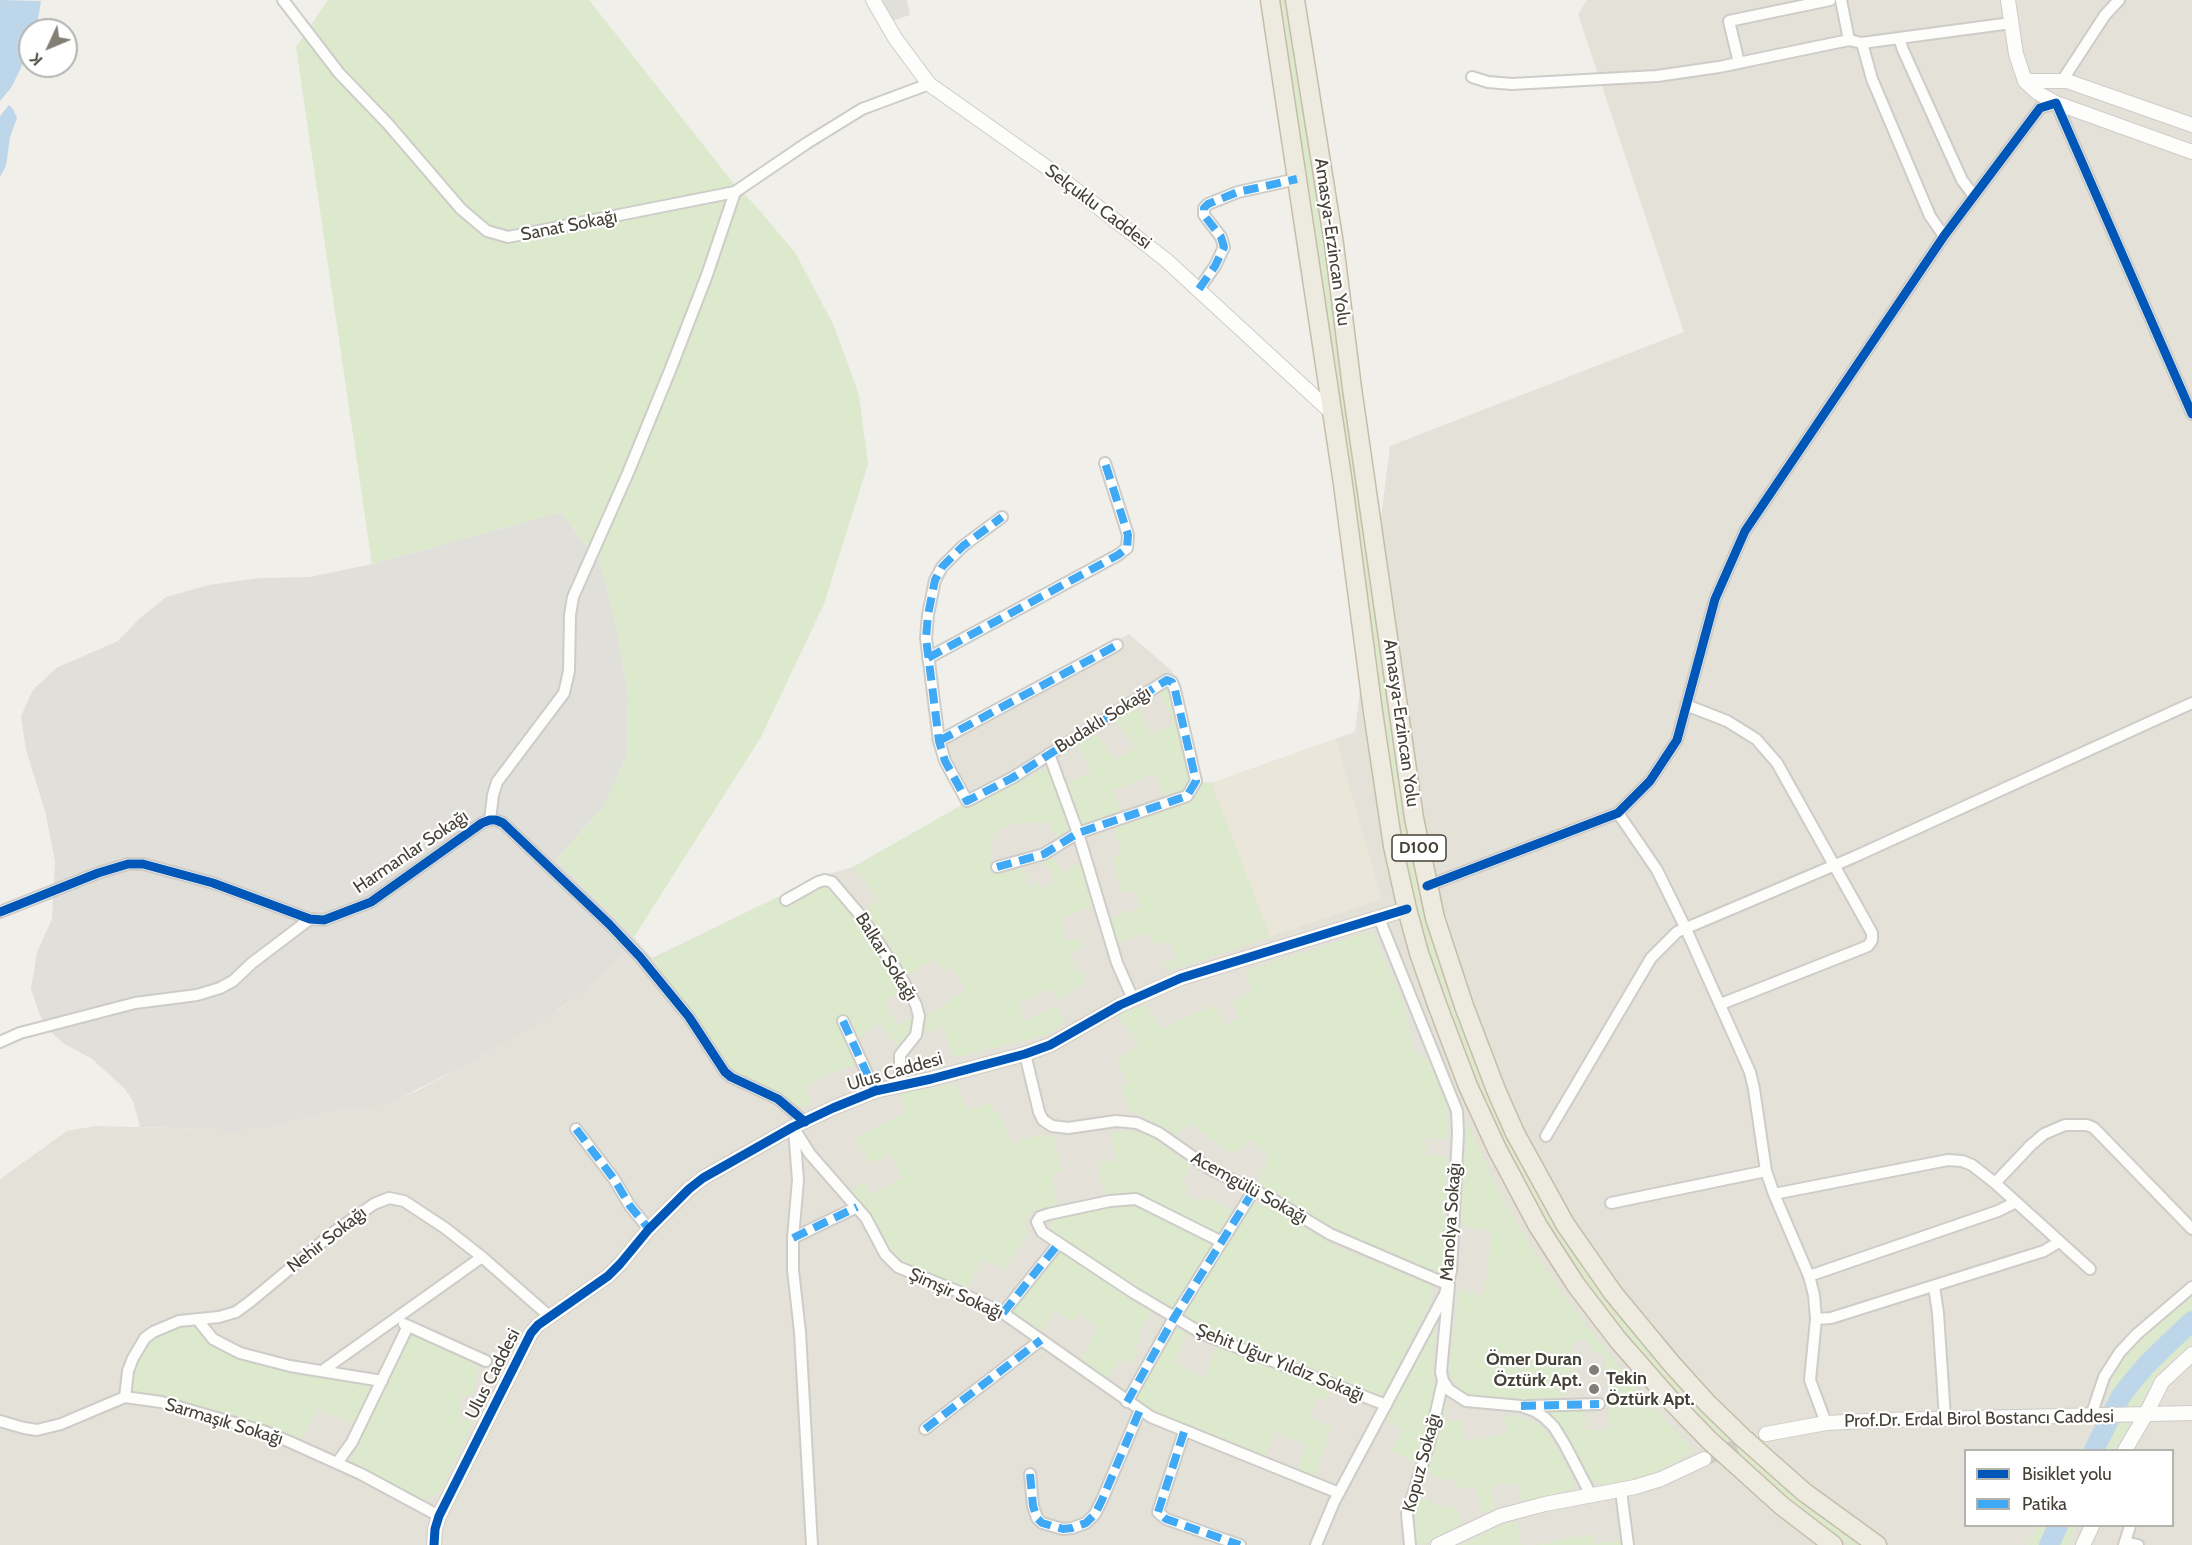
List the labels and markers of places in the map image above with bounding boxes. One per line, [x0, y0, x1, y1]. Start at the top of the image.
place label: Ömer Duran Öztürk Apt. [1486, 1349, 1582, 1392]
marker: Ömer Duran Öztürk Apt. [1587, 1363, 1601, 1377]
place label: Tekin Öztürk Apt. [1606, 1368, 1695, 1410]
marker: Tekin Öztürk Apt. [1587, 1382, 1601, 1396]

